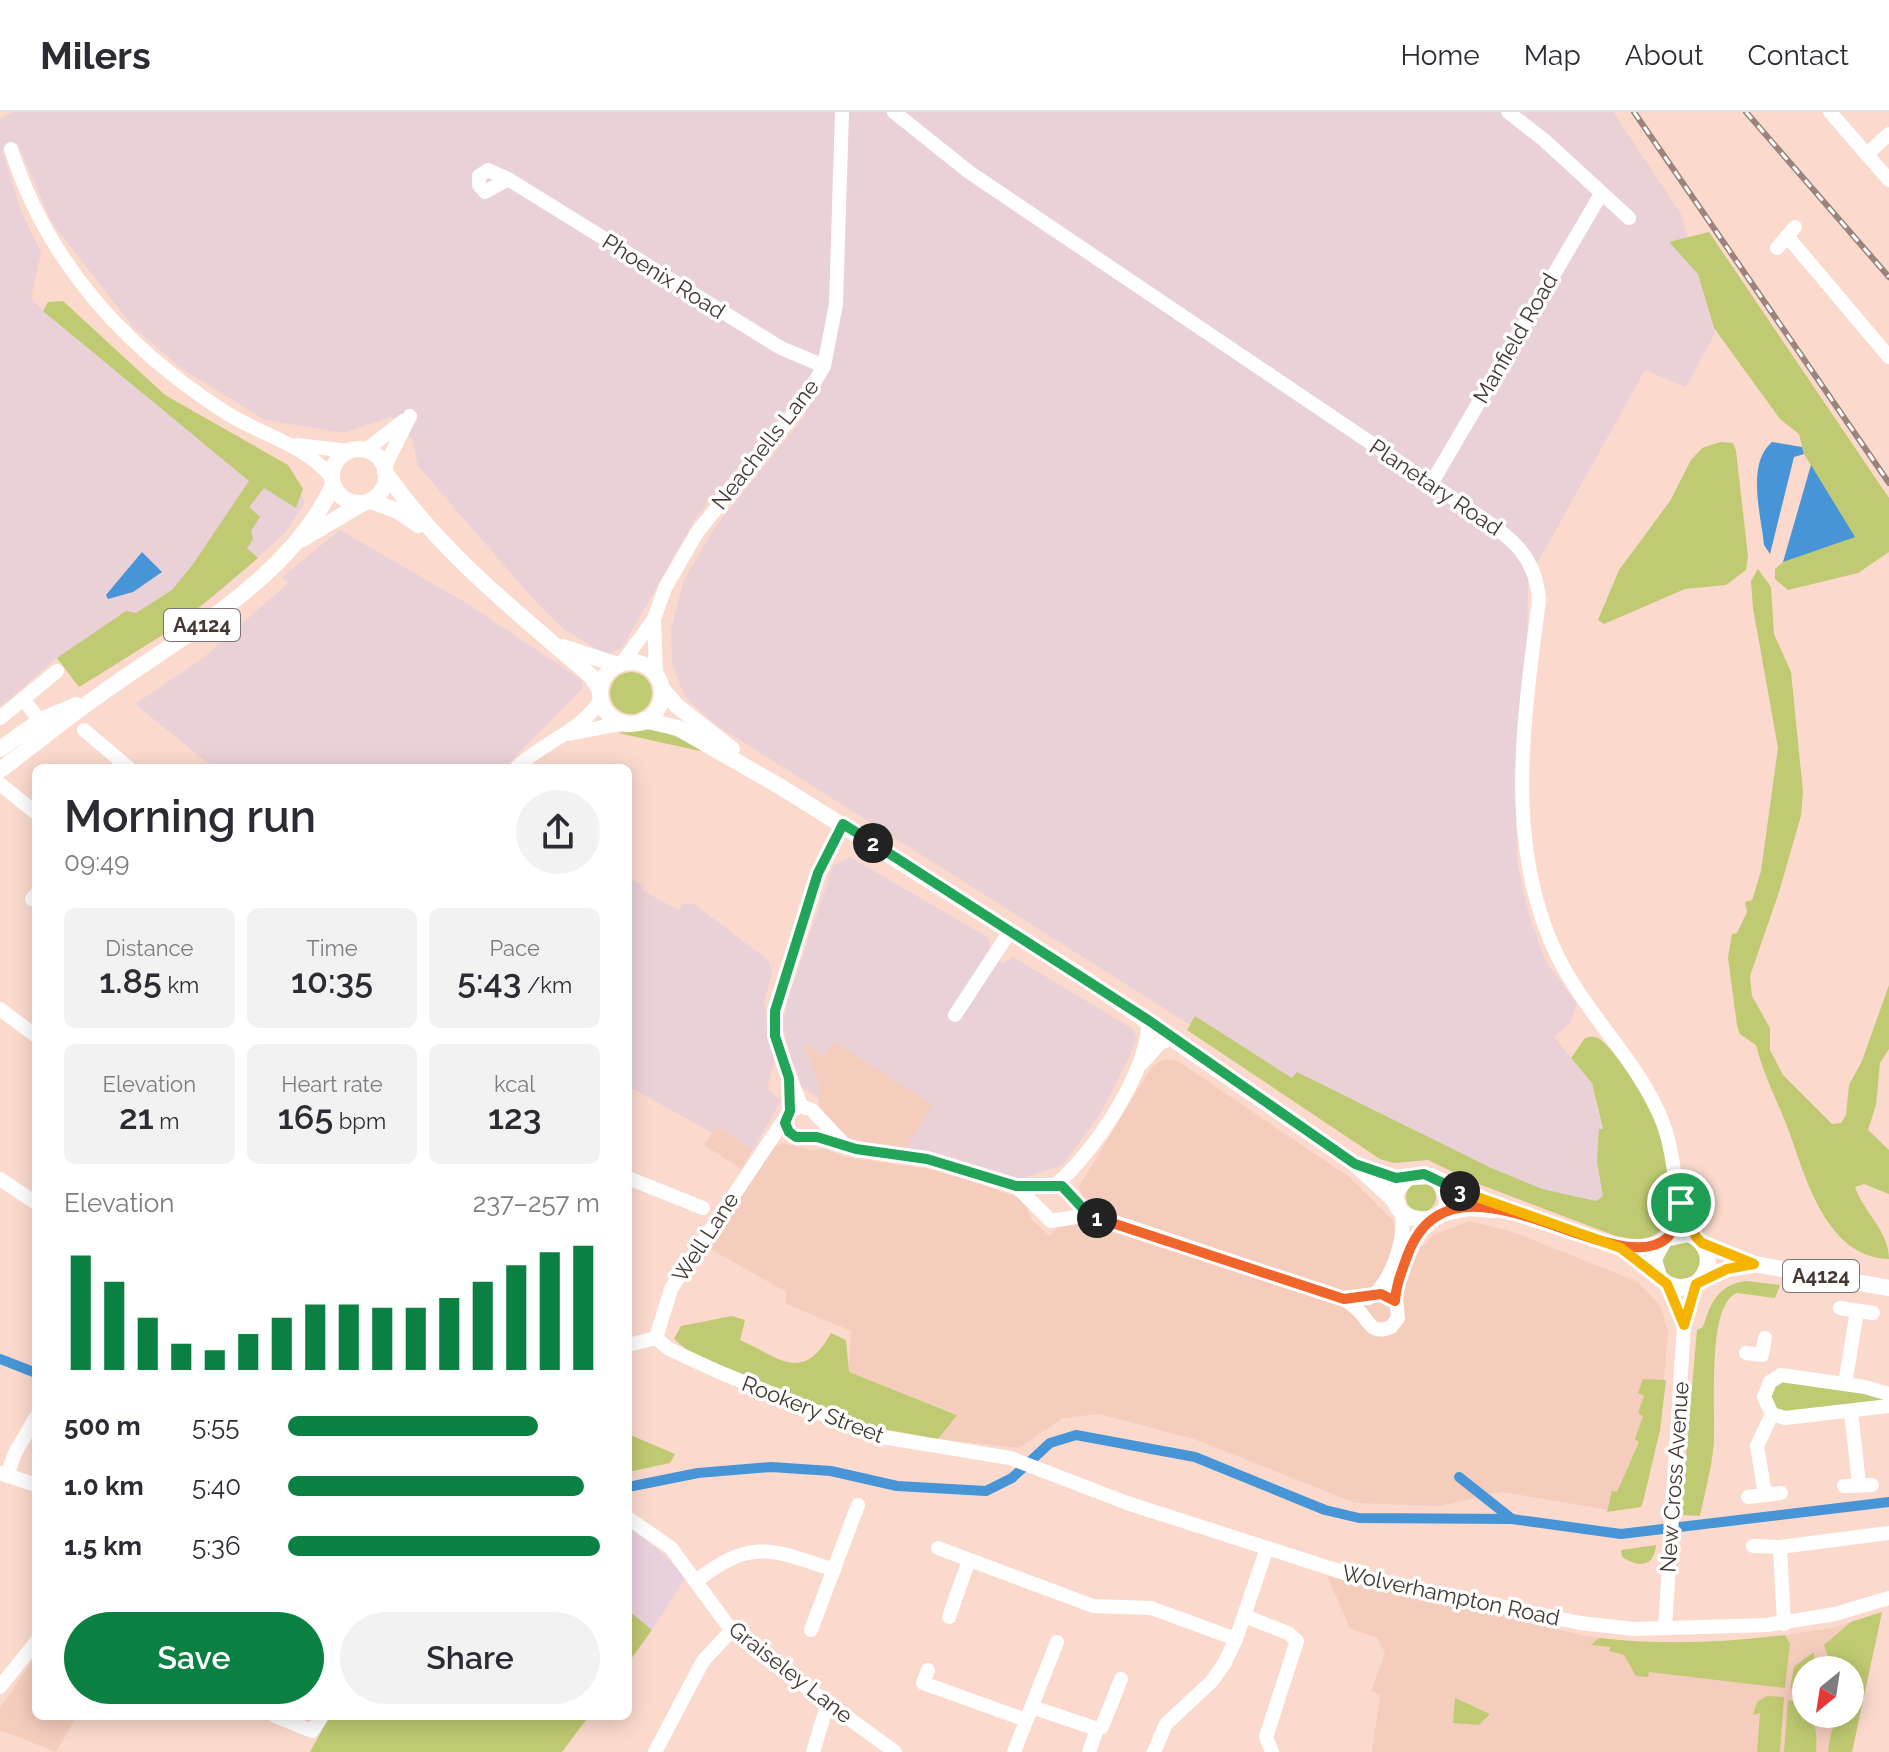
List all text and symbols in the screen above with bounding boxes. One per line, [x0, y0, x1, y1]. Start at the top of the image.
text: Milers [40, 33, 151, 78]
text: Home [1400, 39, 1480, 72]
text: Map [1524, 39, 1581, 72]
text: About [1625, 39, 1704, 72]
text: Contact [1748, 39, 1849, 72]
street label: Phoenix Road [598, 228, 730, 324]
street label: Manfield Road [1467, 268, 1563, 408]
street label: Neachells Lane [706, 374, 824, 514]
street label: Planetary Road [1365, 433, 1507, 541]
road number: A4124 [164, 609, 240, 641]
button: share [516, 790, 600, 874]
text: Morning run [64, 791, 316, 842]
pin: 2 [853, 823, 893, 863]
text: 2 [867, 830, 879, 856]
text: 09:49 [64, 847, 129, 877]
text: Distance [105, 935, 193, 961]
text: Time [306, 935, 358, 961]
text: Pace [489, 935, 540, 961]
text: 1.85 [99, 961, 162, 1001]
text: 10:35 [291, 961, 373, 1001]
text: 5:43 [457, 961, 521, 1001]
text: km [162, 972, 199, 998]
text: /km [521, 972, 572, 998]
text: Elevation [103, 1071, 196, 1097]
text: Heart rate [281, 1071, 383, 1097]
text: kcal [494, 1071, 535, 1097]
text: 21 [119, 1097, 154, 1137]
text: 165 [278, 1097, 333, 1137]
text: 123 [488, 1097, 541, 1137]
text: m [154, 1108, 180, 1134]
text: bpm [333, 1108, 386, 1134]
pin [1647, 1169, 1715, 1237]
pin: 3 [1440, 1171, 1480, 1211]
text: 3 [1454, 1178, 1466, 1204]
icon: arrive [1659, 1181, 1703, 1225]
street label: Well Lane [666, 1187, 744, 1287]
text: Elevation [64, 1188, 174, 1218]
text: 237–257 m [473, 1188, 600, 1218]
pin: 1 [1077, 1198, 1117, 1238]
text: 1 [1092, 1205, 1102, 1231]
road number: A4124 [1783, 1260, 1859, 1292]
street label: Rookery Street [738, 1370, 888, 1448]
street label: New Cross Avenue [1654, 1381, 1694, 1573]
text: 500 m [64, 1411, 141, 1441]
text: 5:55 [192, 1411, 239, 1441]
text: 1.0 km [64, 1471, 144, 1501]
text: 5:40 [192, 1471, 241, 1501]
text: 1.5 km [64, 1531, 142, 1561]
text: 5:36 [192, 1531, 241, 1561]
street label: Wolverhampton Road [1340, 1559, 1562, 1631]
button: Save [64, 1612, 324, 1704]
button: Share [340, 1612, 600, 1704]
street label: Graiseley Lane [724, 1616, 858, 1728]
north arrow [1792, 1656, 1864, 1728]
map controls [1792, 1656, 1864, 1728]

